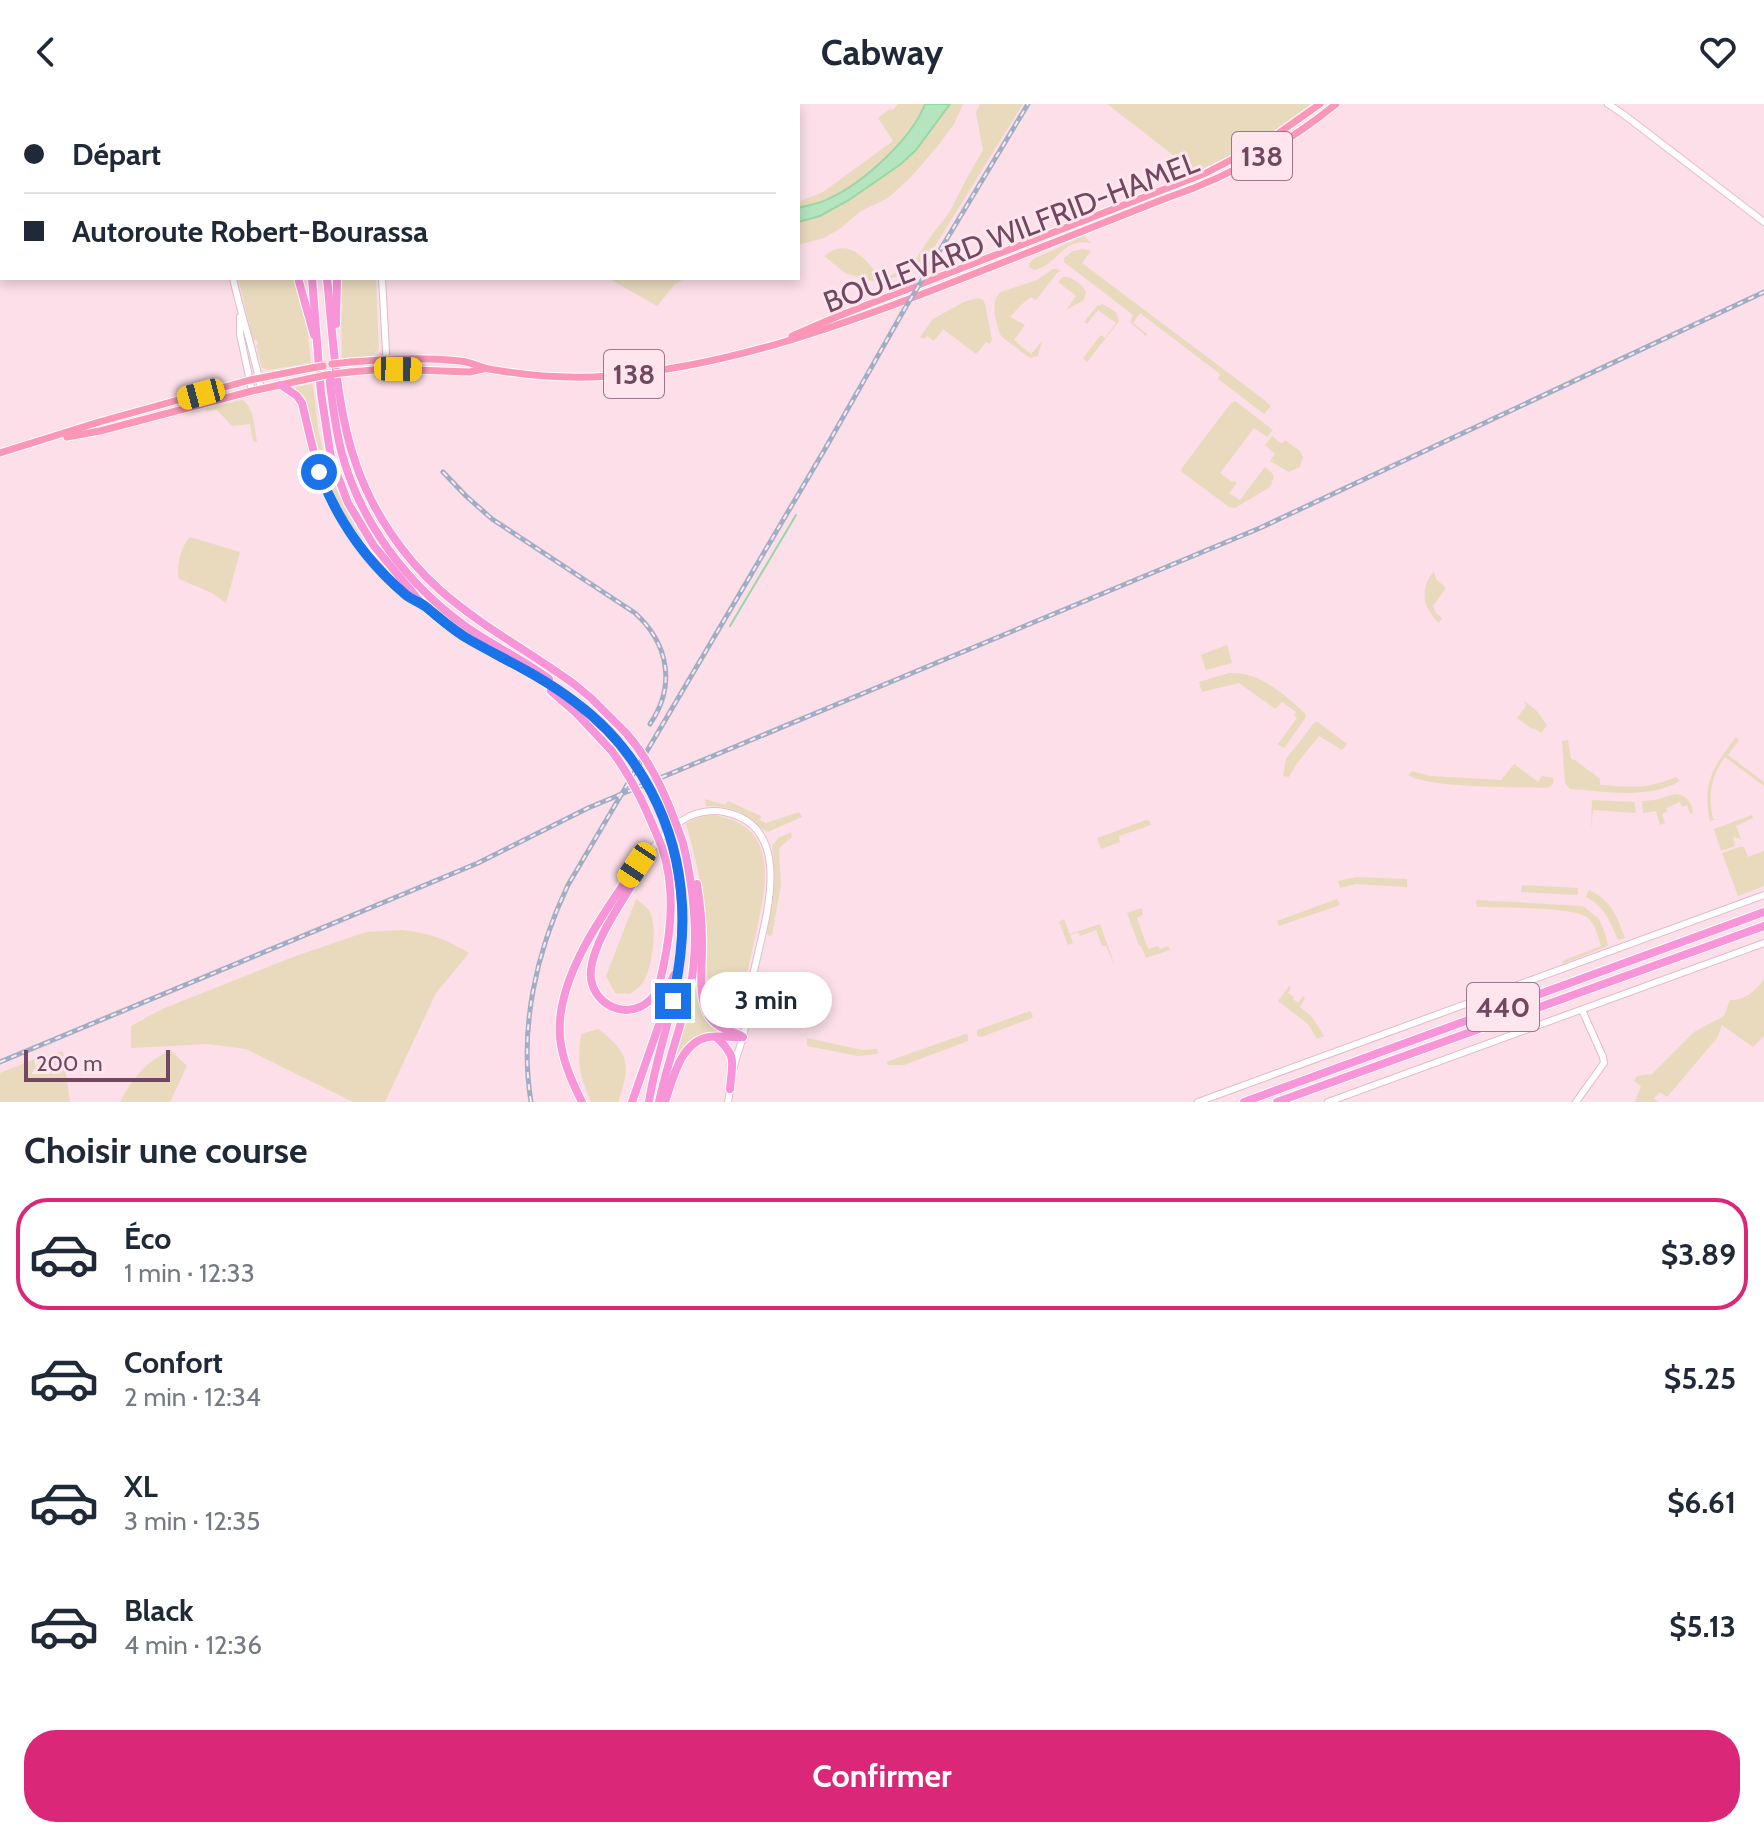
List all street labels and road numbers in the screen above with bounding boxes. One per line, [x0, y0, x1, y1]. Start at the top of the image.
road number: 138 [1232, 132, 1292, 180]
street label: BOULEVARD WILFRID-HAMEL [818, 143, 1204, 321]
road number: 138 [604, 350, 664, 398]
road number: 440 [1467, 983, 1539, 1031]

